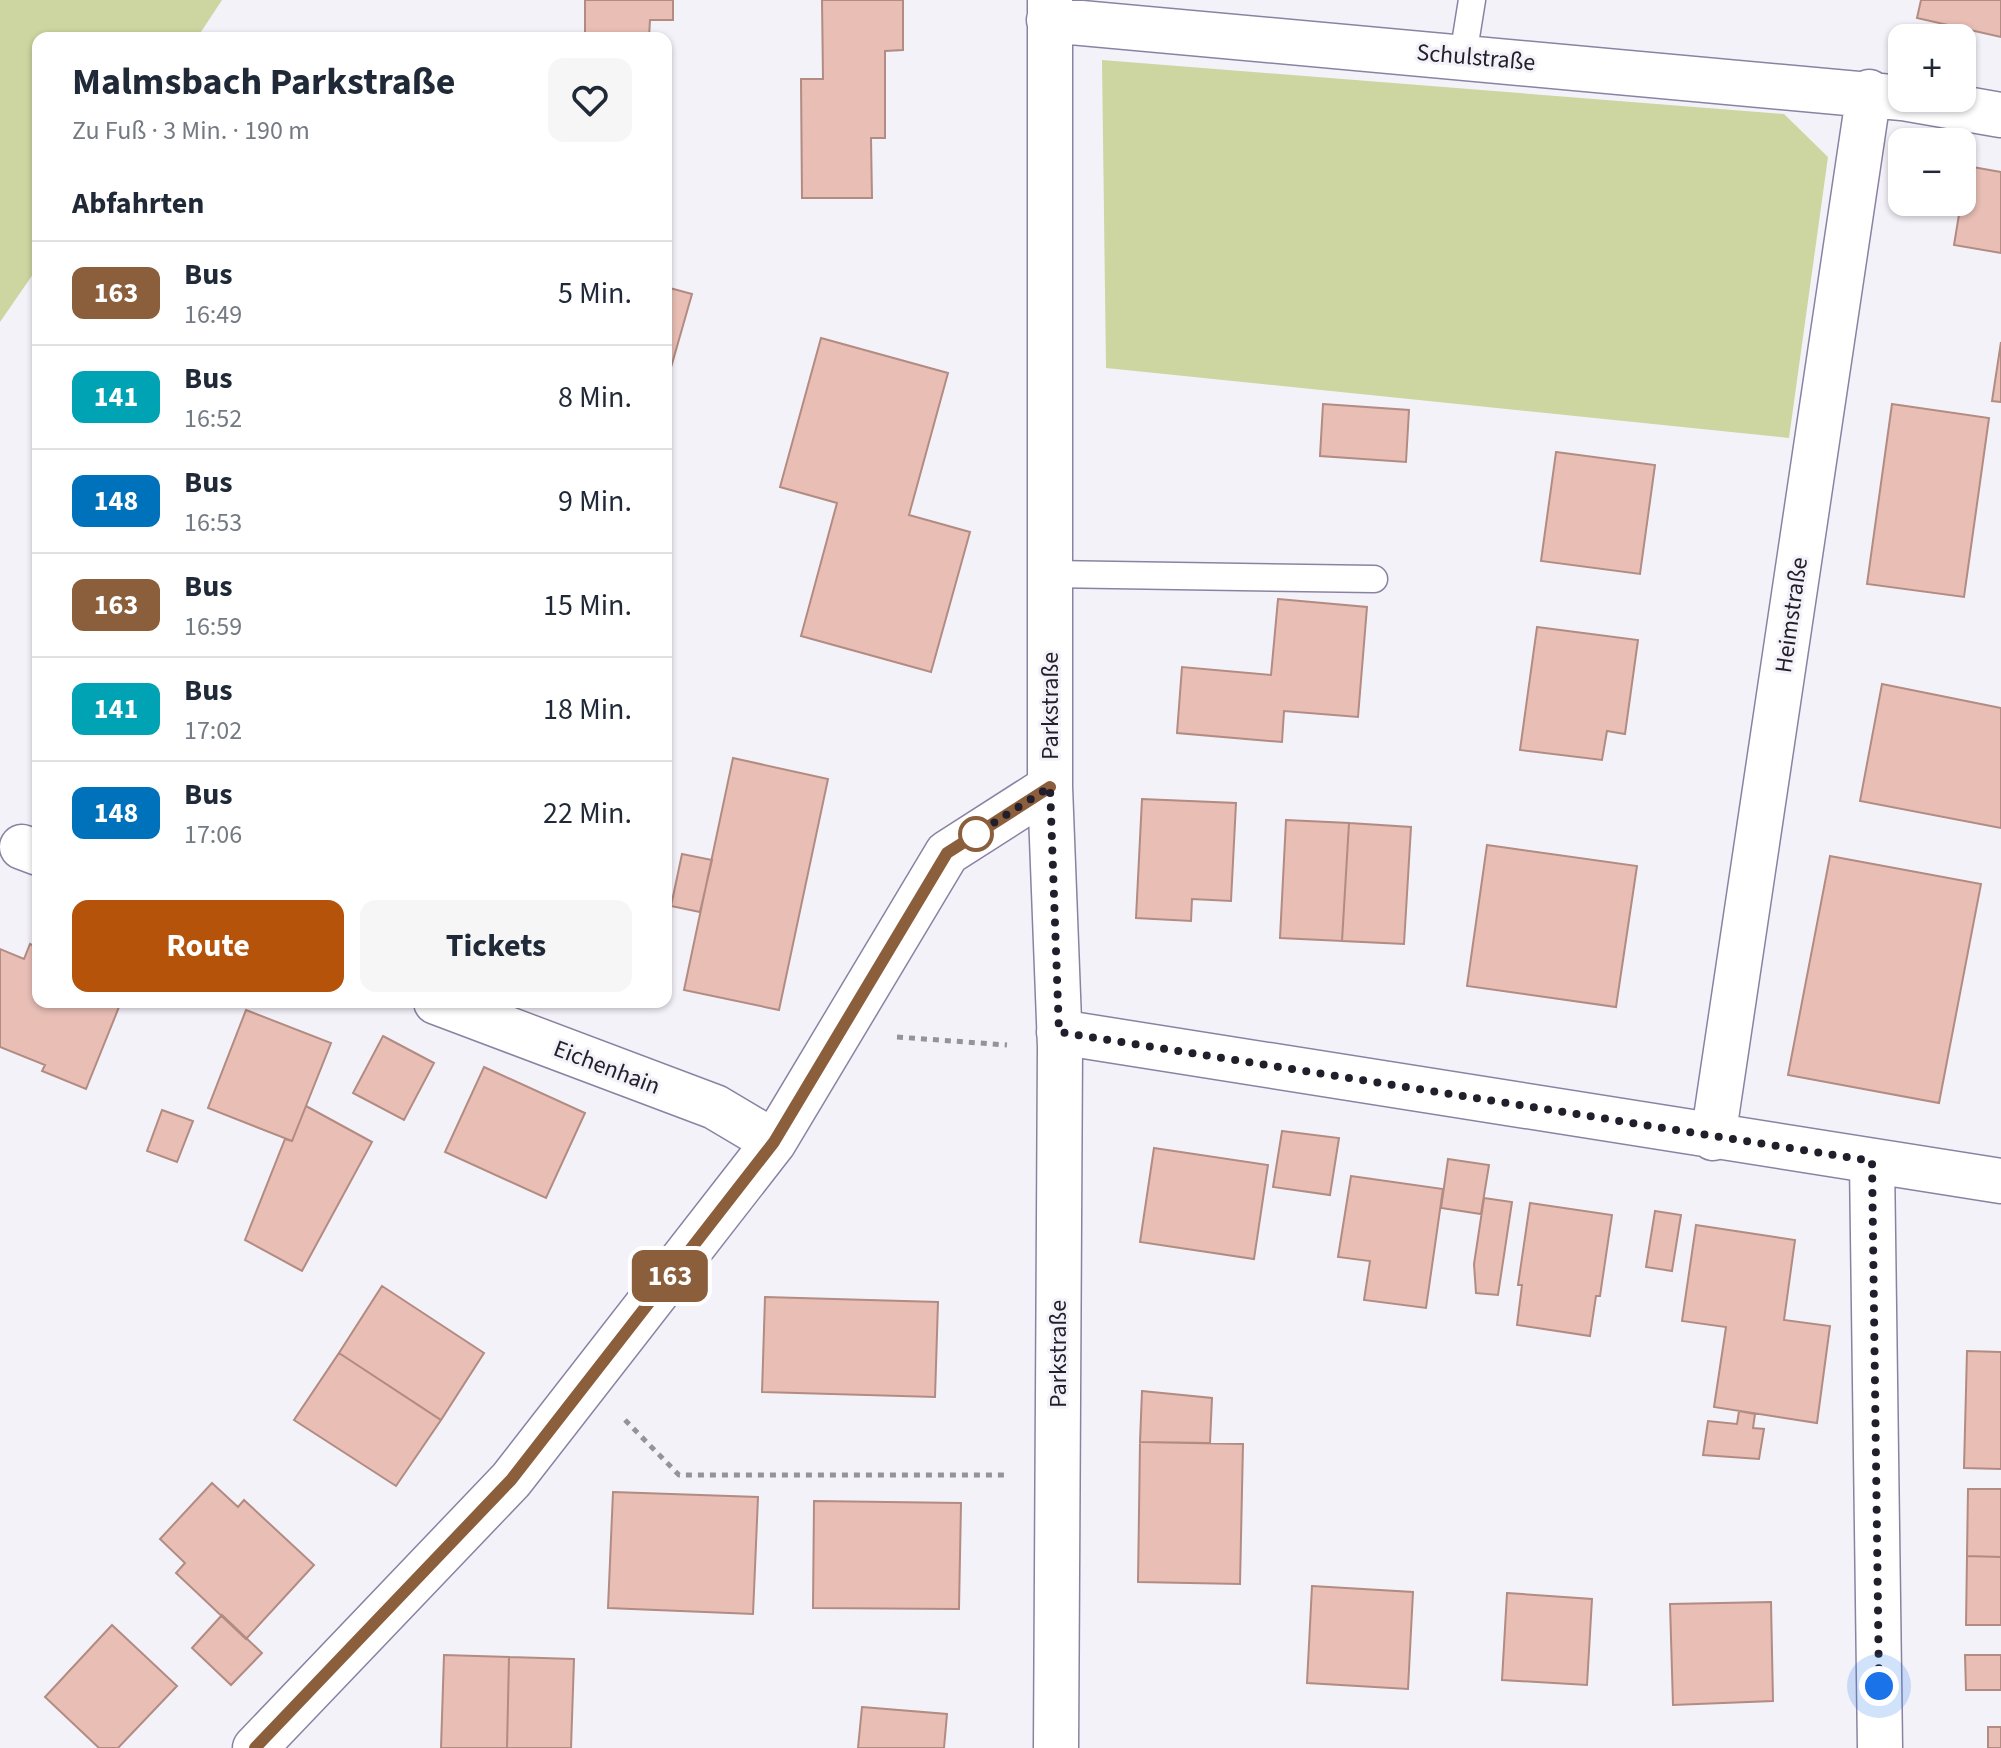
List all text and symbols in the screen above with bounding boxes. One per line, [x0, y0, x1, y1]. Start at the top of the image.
map controls [1888, 24, 1976, 216]
button: + [1888, 24, 1976, 112]
street label: Schulstraße [1415, 35, 1537, 80]
text: Malmsbach Parkstraße [72, 55, 455, 109]
button: heart [548, 58, 632, 142]
text: Zu Fuß · 3 Min. · 190 m [72, 112, 310, 149]
button: − [1888, 128, 1976, 216]
text: Abfahrten [72, 182, 204, 225]
text: Bus [184, 253, 232, 296]
text: 5 Min. [558, 272, 632, 315]
text: 163 [94, 273, 138, 313]
text: 16:49 [184, 296, 242, 333]
text: Bus [184, 357, 232, 400]
text: 8 Min. [558, 376, 632, 419]
text: 141 [94, 377, 138, 417]
text: 16:52 [184, 400, 242, 437]
text: Bus [184, 461, 232, 504]
text: 9 Min. [558, 480, 632, 523]
text: 148 [94, 481, 138, 521]
text: 16:53 [184, 504, 242, 541]
street label: Heimstraße [1766, 555, 1817, 675]
text: Bus [184, 565, 232, 608]
text: 15 Min. [543, 584, 632, 627]
text: 163 [94, 585, 138, 625]
text: 16:59 [184, 608, 242, 645]
street label: Parkstraße [1033, 652, 1068, 760]
text: Bus [184, 669, 232, 712]
text: 18 Min. [543, 688, 632, 731]
text: 141 [94, 689, 138, 729]
text: 17:02 [184, 712, 242, 749]
text: Bus [184, 773, 232, 816]
text: 22 Min. [543, 792, 632, 835]
text: 148 [94, 793, 138, 833]
text: 17:06 [184, 816, 242, 853]
unlabelled marker [959, 817, 993, 851]
button: Route [72, 900, 344, 992]
button: Tickets [360, 900, 632, 992]
street label: Eichenhain [548, 1031, 665, 1104]
line badge: 163 [624, 1250, 716, 1302]
text: 163 [648, 1256, 692, 1296]
street label: Parkstraße [1041, 1300, 1076, 1408]
your location [1859, 1666, 1899, 1706]

